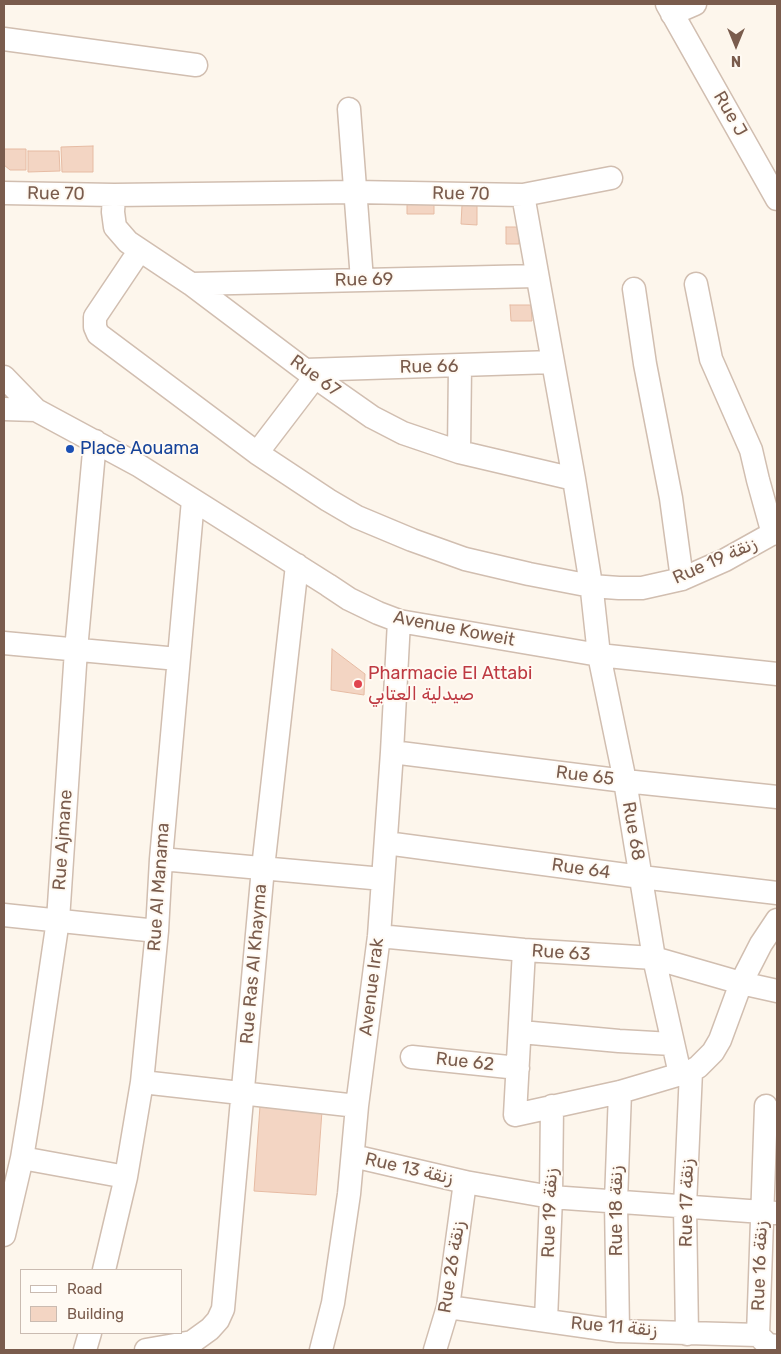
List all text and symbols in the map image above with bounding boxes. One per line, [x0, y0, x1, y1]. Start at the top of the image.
north arrow [711, 20, 761, 70]
text: N [731, 52, 741, 69]
street label: Rue J [709, 88, 751, 140]
street label: Rue 70 [27, 183, 85, 205]
street label: Rue 70 [432, 183, 490, 205]
street label: Rue 69 [334, 269, 394, 291]
street label: Rue 67 [286, 351, 344, 401]
street label: Rue 66 [399, 356, 459, 378]
place label: Place Aouama [80, 438, 199, 460]
marker: Place Aouama [64, 443, 76, 455]
street label: Rue 19 زنقة [670, 533, 760, 589]
street label: Avenue Koweit [391, 607, 517, 651]
place label: Pharmacie El Attabi صيدلية العتابي [368, 663, 532, 706]
marker: Pharmacie El Attabi صيدلية العتابي [352, 678, 364, 690]
street label: Rue 65 [555, 762, 615, 790]
street label: Rue Ajmane [49, 789, 77, 891]
street label: Rue 68 [617, 800, 649, 862]
street label: Rue Al Manama [144, 822, 174, 952]
street label: Rue 64 [550, 854, 612, 884]
street label: Rue Ras Al Khayma [236, 883, 272, 1045]
street label: Avenue Irak [355, 937, 389, 1037]
street label: Rue 63 [531, 940, 591, 966]
street label: Rue 62 [435, 1048, 495, 1076]
street label: Rue 13 زنقة [363, 1148, 455, 1190]
street label: Rue 17 زنقة [675, 1159, 699, 1247]
street label: Rue 18 زنقة [606, 1166, 628, 1256]
street label: Rue 19 زنقة [538, 1168, 562, 1258]
street label: Rue 26 زنقة [434, 1219, 470, 1315]
street label: Rue 16 زنقة [748, 1221, 772, 1311]
legend [20, 1269, 182, 1334]
text: Road [67, 1280, 103, 1298]
text: Building [67, 1305, 124, 1323]
street label: Rue 11 زنقة [570, 1312, 658, 1342]

